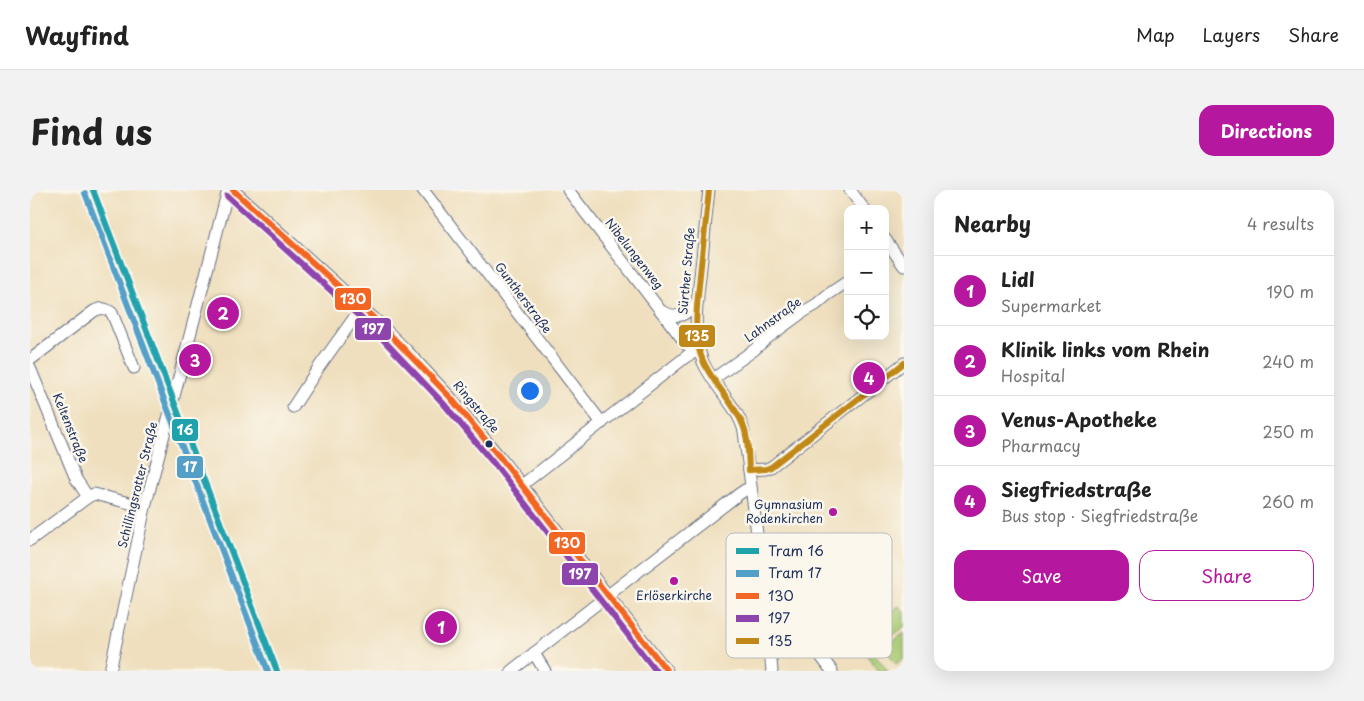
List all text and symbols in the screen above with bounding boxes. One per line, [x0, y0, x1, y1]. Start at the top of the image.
text: Wayfind [25, 17, 129, 53]
text: Map [1136, 21, 1175, 48]
text: Layers [1203, 21, 1260, 48]
text: Share [1288, 21, 1339, 48]
text: Find us [30, 104, 152, 157]
button: Directions [1199, 105, 1334, 156]
map controls [844, 205, 889, 340]
button: + [844, 205, 889, 250]
text: Nearby [954, 207, 1031, 239]
text: 4 results [1247, 211, 1314, 235]
street label: Nibelungenweg [601, 214, 668, 293]
street label: Sürther Straße [673, 227, 699, 315]
button: − [844, 250, 889, 295]
street label: Guntherstraße [491, 258, 557, 337]
text: Lidl [1001, 265, 1035, 293]
text: 1 [966, 279, 974, 303]
text: 190 m [1266, 279, 1314, 303]
line badge: 130 [334, 287, 372, 311]
text: 130 [340, 288, 366, 309]
street label: Lahnstraße [740, 292, 805, 346]
text: Supermarket [1001, 293, 1101, 317]
pin: 2 [207, 294, 239, 332]
button: locate [844, 295, 889, 340]
line badge: 197 [354, 317, 392, 341]
text: 197 [362, 318, 385, 339]
line badge: 135 [678, 324, 716, 348]
text: 135 [685, 325, 709, 346]
text: Klinik links vom Rhein [1001, 335, 1209, 363]
pin: 3 [179, 341, 211, 379]
text: 2 [964, 349, 976, 373]
text: 240 m [1262, 349, 1314, 373]
pin: 4 [853, 359, 885, 397]
text: Hospital [1001, 363, 1065, 387]
street label: Ringstraße [449, 376, 504, 436]
your location [517, 378, 543, 404]
street label: Keltenstraße [49, 390, 93, 465]
text: Venus-Apotheke [1001, 405, 1157, 433]
line badge: 16 [171, 418, 199, 442]
text: 16 [177, 419, 193, 440]
text: 3 [965, 419, 975, 443]
text: 250 m [1263, 419, 1314, 443]
street label: Schillingsrotter Straße [113, 420, 161, 550]
text: Pharmacy [1001, 433, 1081, 457]
unlabelled marker [484, 439, 494, 449]
line badge: 17 [176, 455, 204, 479]
text: 17 [183, 456, 198, 477]
text: Siegfriedstraße [1001, 475, 1152, 503]
text: 4 [965, 489, 975, 513]
text: 260 m [1262, 489, 1314, 513]
place label: Gymnasium Rodenkirchen [746, 495, 823, 527]
text: Bus stop · Siegfriedstraße [1001, 503, 1198, 527]
marker: Gymnasium Rodenkirchen [827, 506, 839, 518]
line badge: 130 [548, 531, 586, 555]
text: 130 [554, 532, 580, 553]
legend [726, 533, 892, 658]
text: Tram 16 [768, 540, 824, 561]
button: Save [954, 550, 1129, 601]
button: Share [1139, 550, 1314, 601]
line badge: 197 [561, 562, 599, 586]
text: Tram 17 [768, 562, 822, 583]
text: 197 [569, 563, 592, 584]
marker: Erlöserkirche [668, 575, 680, 587]
text: 130 [768, 585, 794, 606]
place label: Erlöserkirche [636, 586, 712, 604]
text: 197 [768, 607, 790, 628]
pin: 1 [425, 608, 457, 646]
text: 135 [768, 630, 792, 651]

